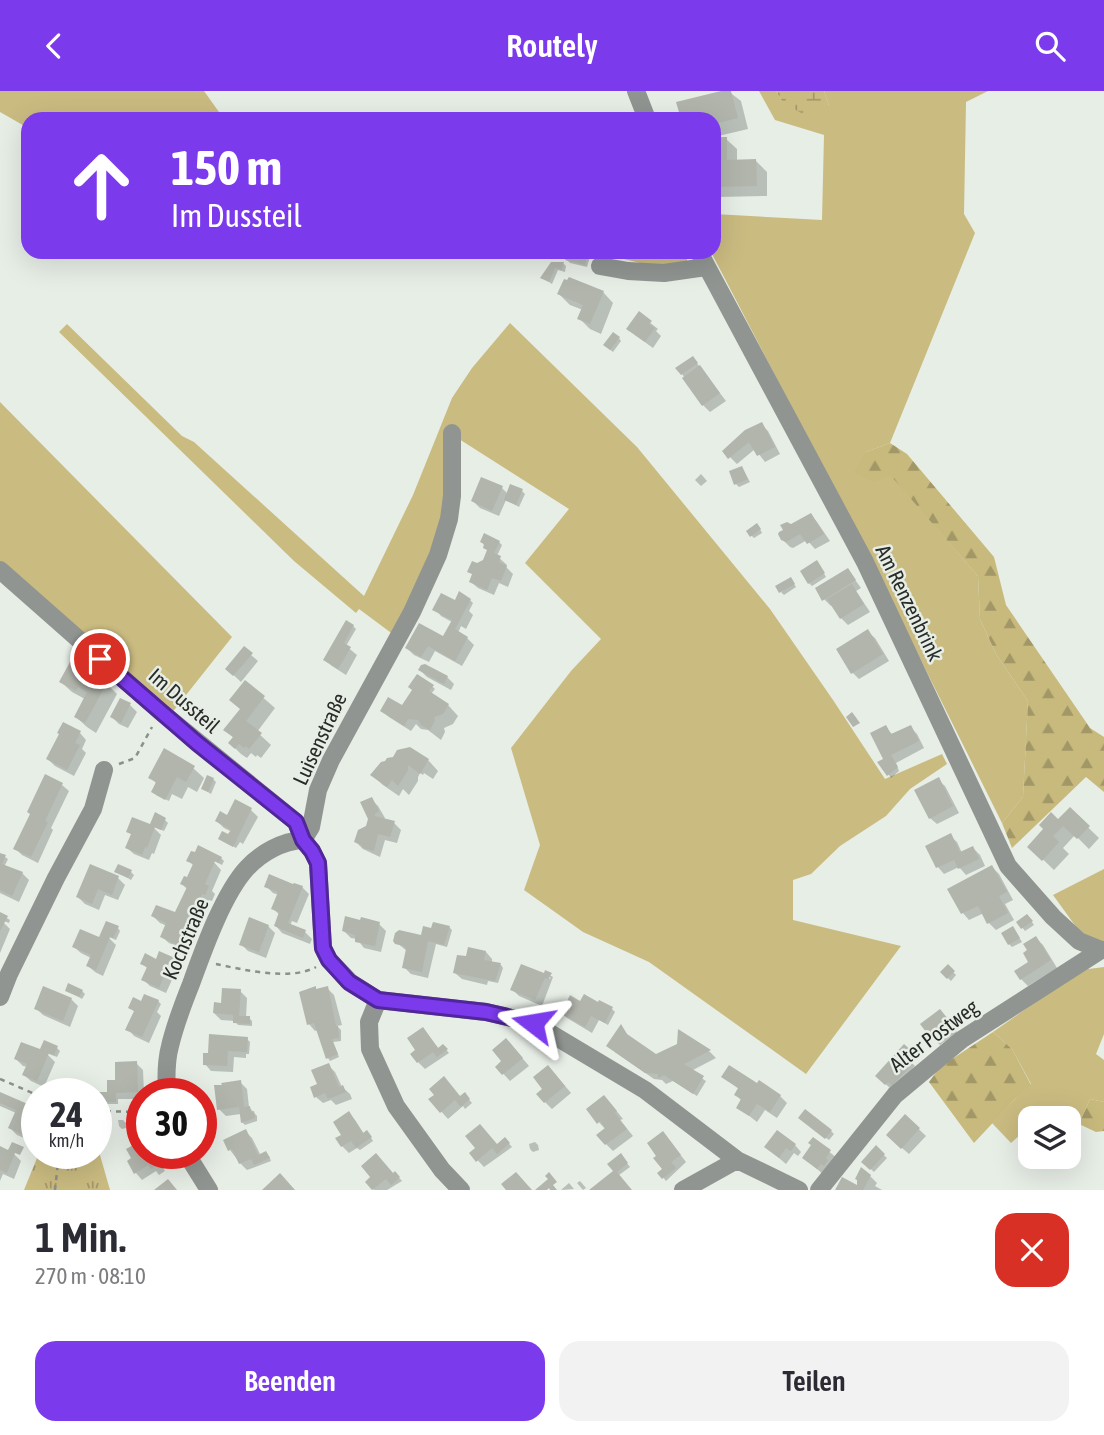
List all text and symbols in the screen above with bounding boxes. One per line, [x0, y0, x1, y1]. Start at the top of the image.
icon: back [35, 27, 73, 65]
text: Routely [506, 27, 598, 64]
icon: search [1031, 27, 1069, 65]
text: 150 m [171, 139, 282, 195]
icon: ahead [56, 140, 147, 231]
text: Im Dussteil [171, 197, 302, 234]
street label: Am Renzenbrink [871, 541, 948, 664]
pin [70, 629, 130, 689]
icon: arrive [81, 640, 119, 678]
street label: Im Dussteil [144, 663, 225, 738]
street label: Luisenstraße [287, 689, 351, 788]
street label: Kochstraße [157, 894, 213, 983]
position arrow [496, 986, 570, 1060]
street label: Alter Postweg [884, 994, 982, 1076]
speed limit sign: 30 [126, 1078, 217, 1169]
text: 24 [50, 1094, 83, 1134]
map controls [1018, 1106, 1081, 1169]
button: layers [1018, 1106, 1081, 1169]
text: km/h [49, 1130, 84, 1151]
text: 1 Min. [35, 1213, 126, 1261]
button: close [995, 1213, 1069, 1287]
text: 270 m · 08:10 [35, 1263, 146, 1289]
button: Beenden [35, 1341, 545, 1421]
button: Teilen [559, 1341, 1069, 1421]

